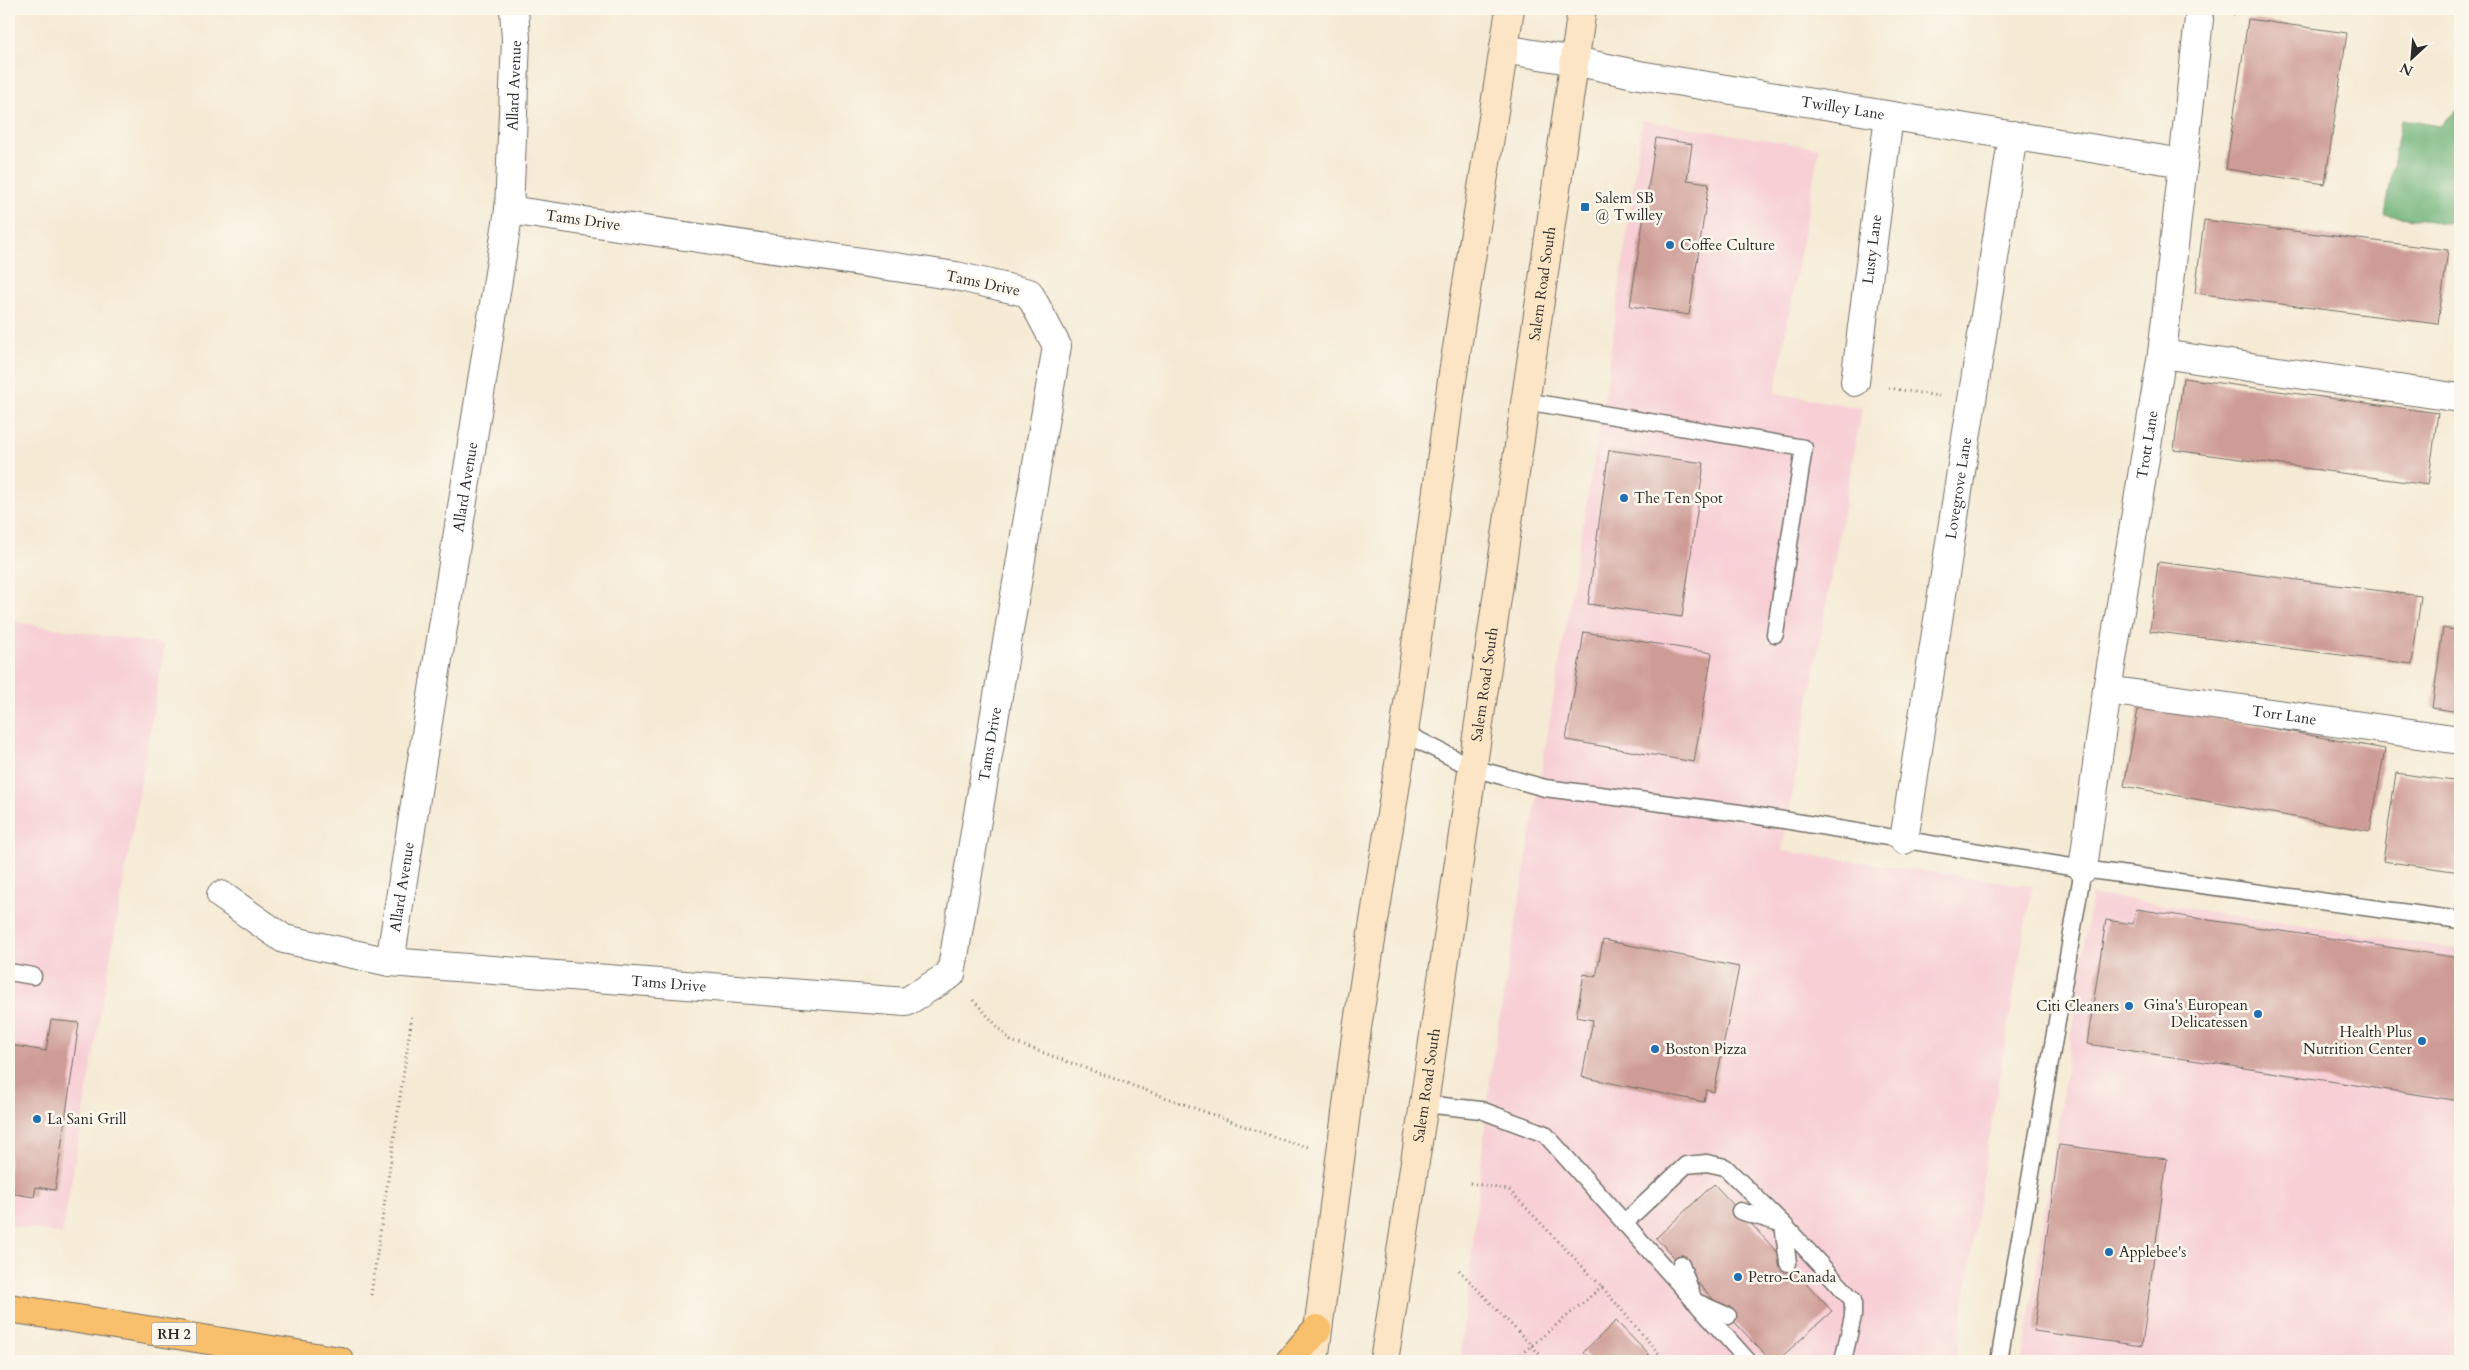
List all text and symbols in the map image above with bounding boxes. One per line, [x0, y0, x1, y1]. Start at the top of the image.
north arrow [2386, 32, 2436, 82]
street label: Allard Avenue [502, 39, 526, 131]
text: N [2397, 58, 2416, 80]
street label: Twilley Lane [1799, 91, 1886, 125]
place label: Salem SB @ Twilley [1595, 188, 1663, 225]
marker: Salem SB @ Twilley [1579, 201, 1591, 213]
street label: Tams Drive [544, 205, 622, 235]
street label: Lusty Lane [1858, 213, 1886, 285]
street label: Salem Road South [1524, 224, 1561, 342]
place label: Coffee Culture [1680, 235, 1775, 255]
marker: Coffee Culture [1664, 239, 1676, 251]
street label: Tams Drive [944, 265, 1022, 301]
street label: Trott Lane [2132, 409, 2163, 481]
street label: Lovegrove Lane [1941, 436, 1976, 541]
street label: Allard Avenue [448, 440, 482, 533]
place label: The Ten Spot [1634, 488, 1723, 508]
marker: The Ten Spot [1618, 492, 1630, 504]
street label: Salem Road South [1466, 625, 1503, 743]
street label: Torr Lane [2251, 701, 2318, 730]
street label: Tams Drive [974, 705, 1006, 783]
street label: Allard Avenue [385, 840, 419, 933]
street label: Tams Drive [630, 971, 707, 997]
place label: Gina's European Delicatessen [2144, 995, 2248, 1032]
place label: Citi Cleaners [2036, 996, 2119, 1016]
marker: Citi Cleaners [2123, 1000, 2135, 1012]
marker: Gina's European Delicatessen [2252, 1008, 2264, 1020]
place label: Health Plus Nutrition Center [2303, 1022, 2413, 1059]
street label: Salem Road South [1408, 1026, 1445, 1144]
marker: Health Plus Nutrition Center [2416, 1035, 2428, 1047]
place label: Boston Pizza [1665, 1039, 1747, 1059]
marker: Boston Pizza [1649, 1043, 1661, 1055]
place label: La Sani Grill [47, 1109, 127, 1129]
marker: La Sani Grill [31, 1113, 43, 1125]
place label: Applebee's [2119, 1242, 2186, 1262]
marker: Applebee's [2103, 1246, 2115, 1258]
place label: Petro-Canada [1748, 1267, 1837, 1287]
marker: Petro-Canada [1732, 1271, 1744, 1283]
road number: RH 2 [152, 1322, 196, 1346]

